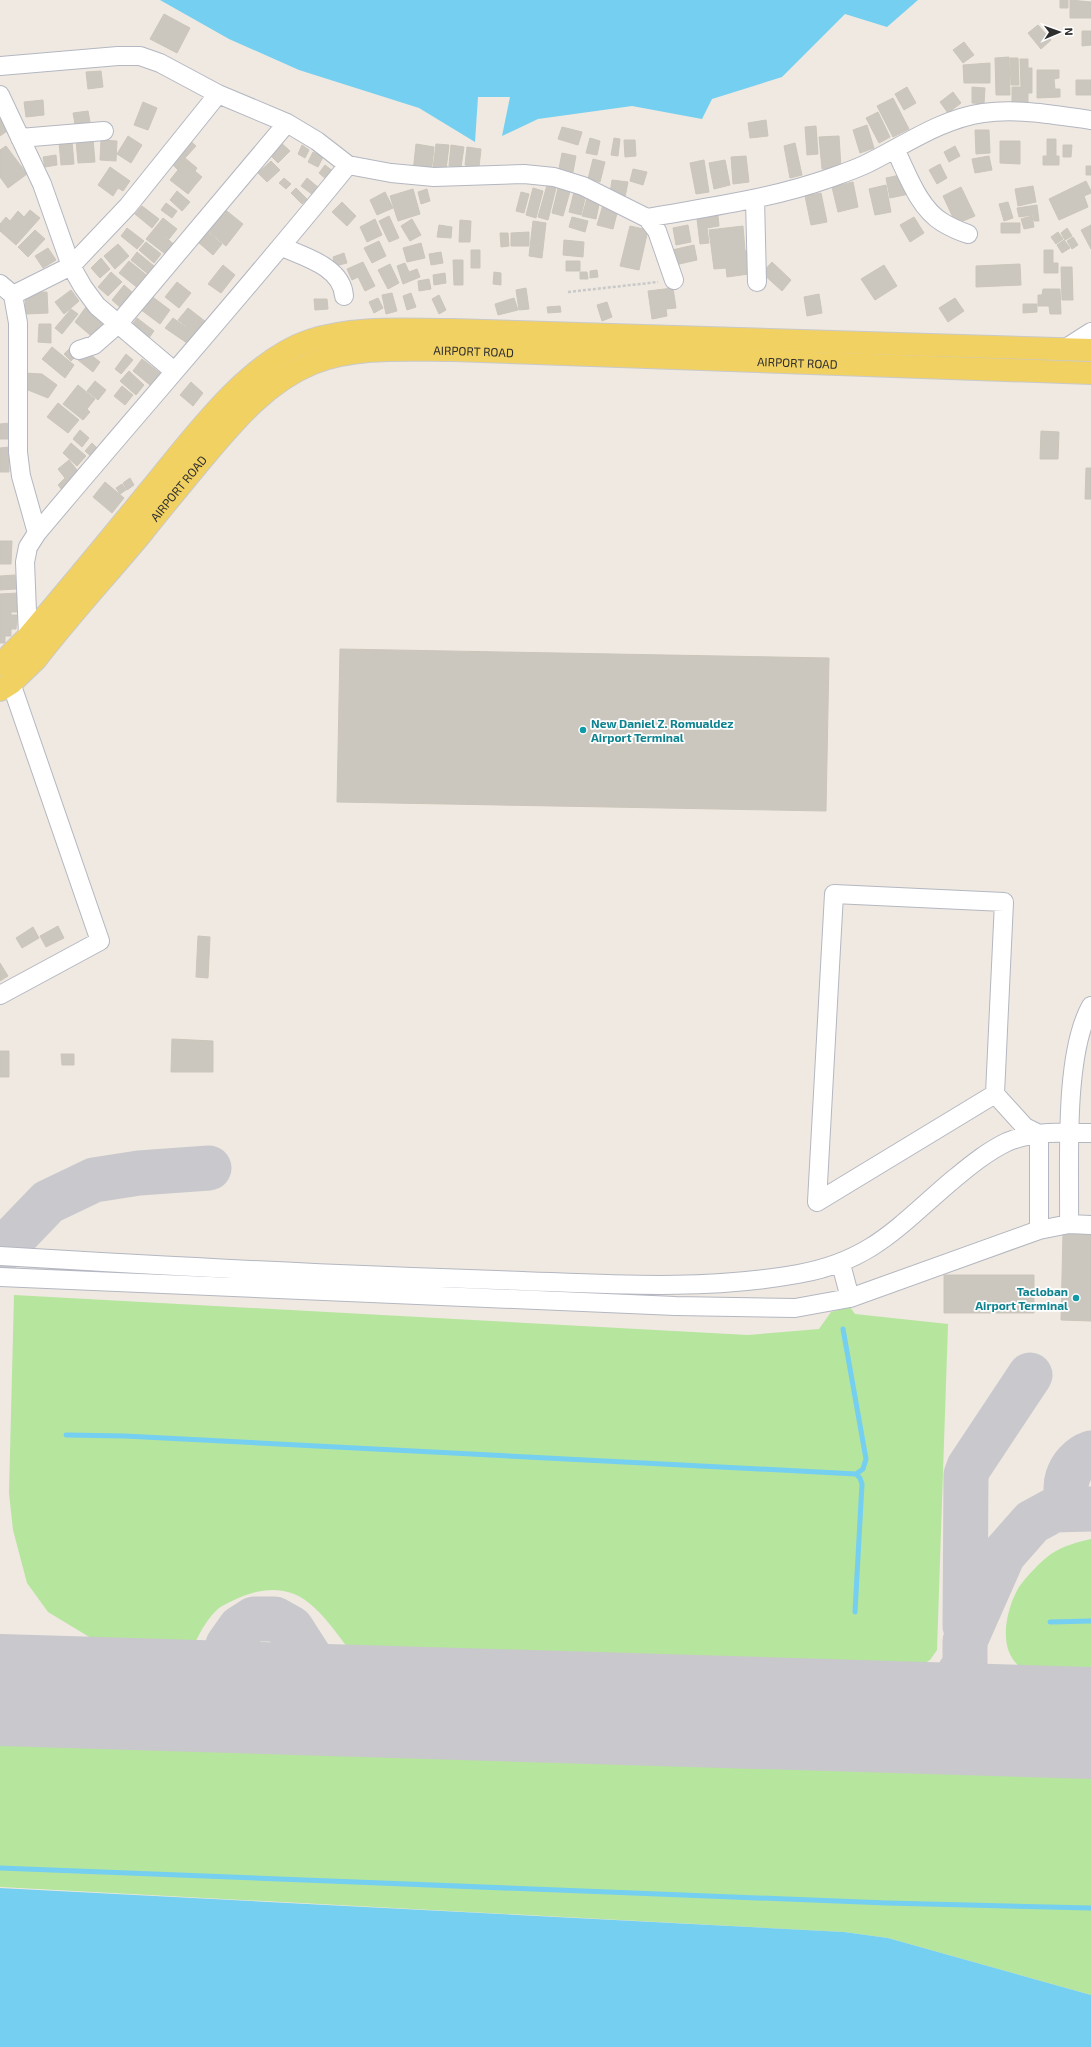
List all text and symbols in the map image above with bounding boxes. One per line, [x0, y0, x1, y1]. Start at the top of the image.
north arrow [1039, 12, 1079, 52]
text: N [1063, 27, 1076, 36]
street label: AIRPORT ROAD [433, 343, 514, 359]
street label: AIRPORT ROAD [757, 354, 838, 371]
street label: AIRPORT ROAD [147, 453, 209, 524]
place label: New Daniel Z. Romualdez Airport Terminal [591, 716, 734, 744]
marker: New Daniel Z. Romualdez Airport Terminal [578, 725, 588, 735]
place label: Tacloban Airport Terminal [975, 1284, 1068, 1312]
marker: Tacloban Airport Terminal [1071, 1293, 1081, 1303]

